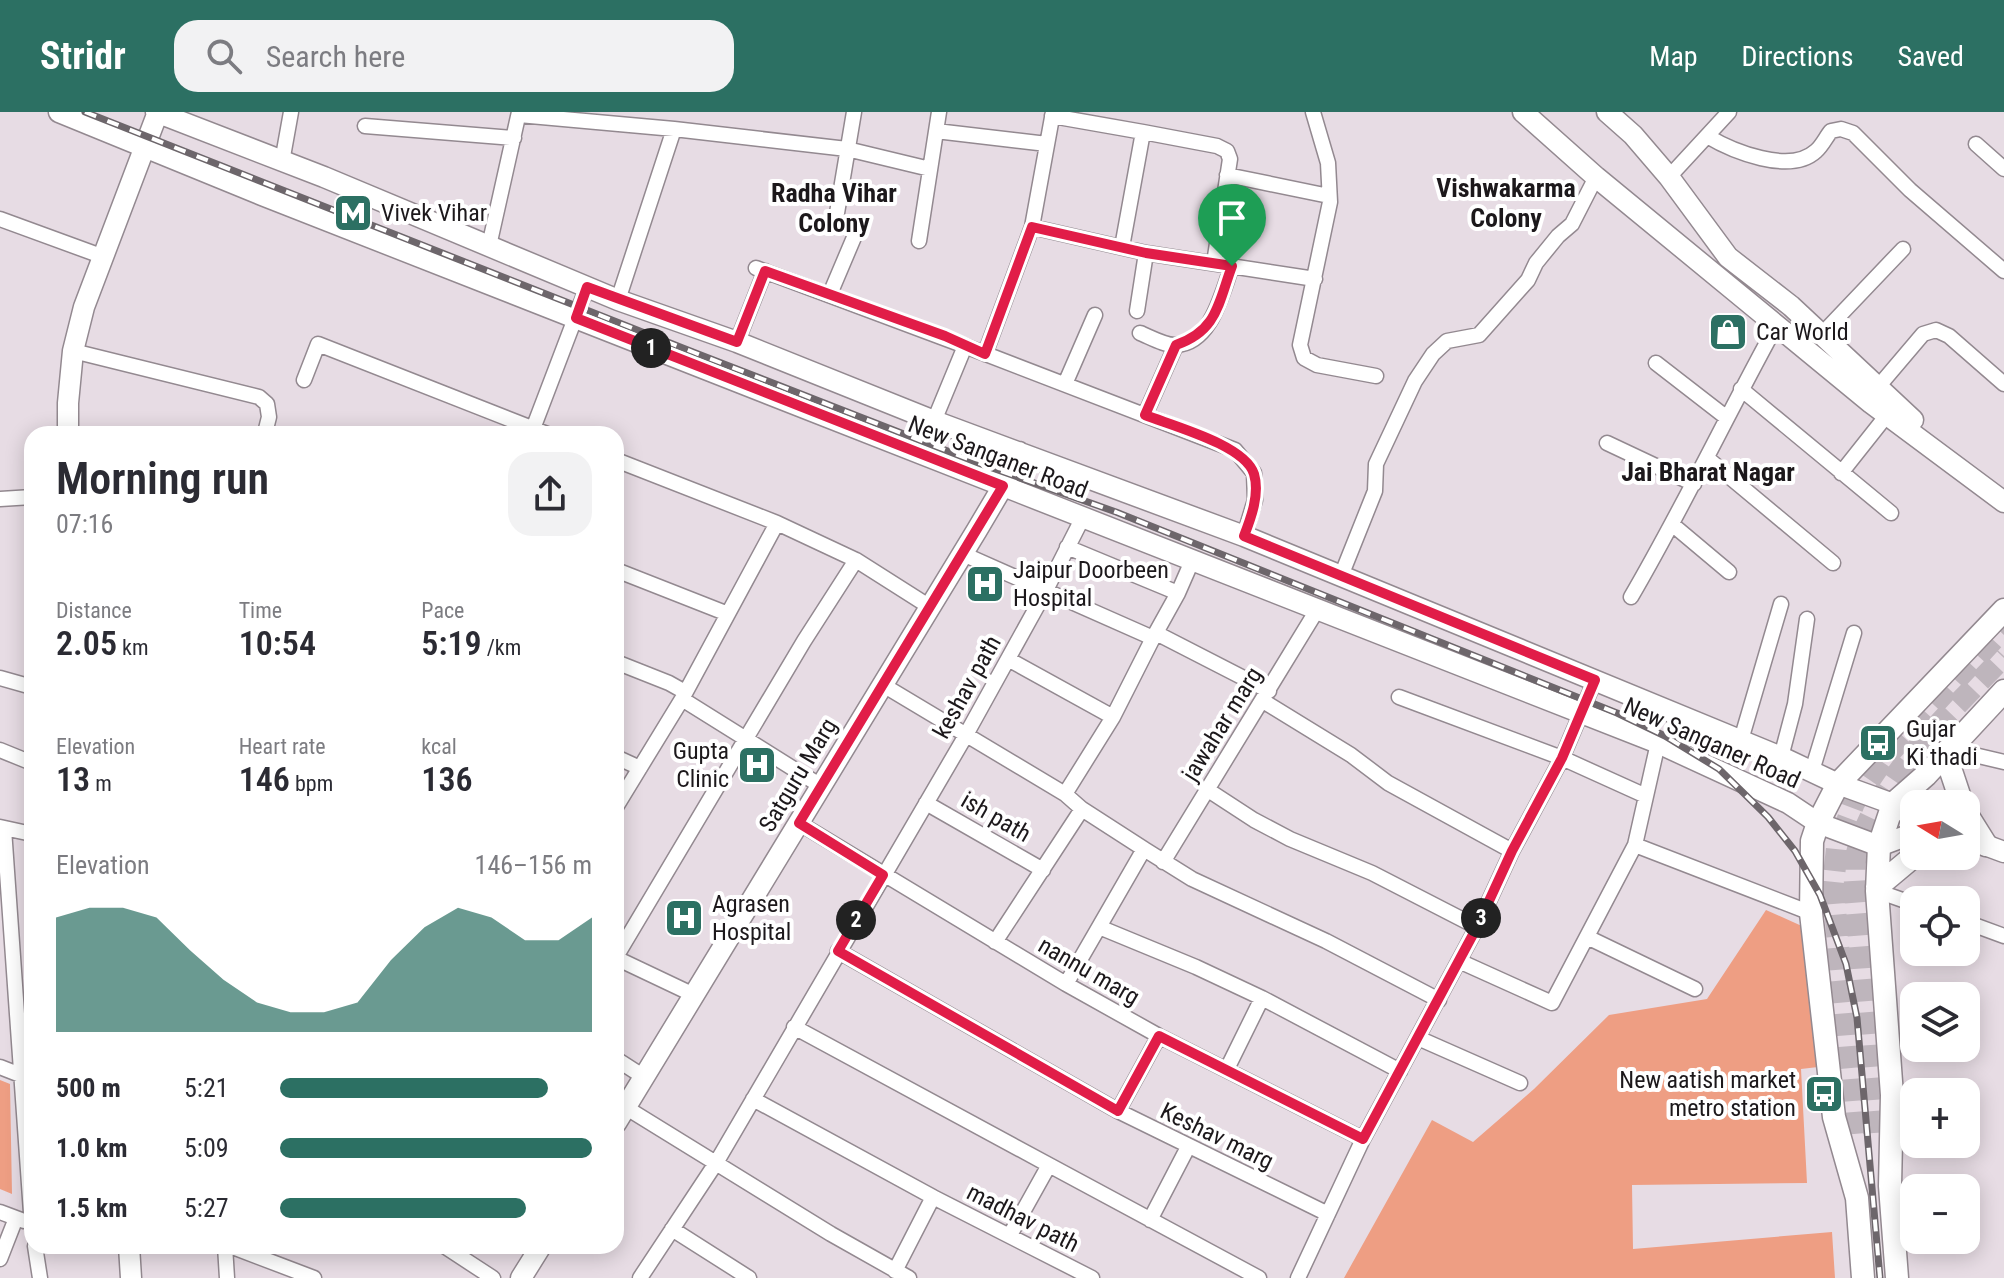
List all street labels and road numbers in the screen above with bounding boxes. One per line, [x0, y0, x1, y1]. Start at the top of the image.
street label: New Sanganer Road [904, 410, 1092, 504]
street label: keshav path [927, 631, 1007, 743]
street label: jawahar marg [1176, 662, 1268, 787]
street label: New Sanganer Road [1620, 692, 1804, 794]
street label: Satguru Marg [753, 713, 843, 837]
street label: ish path [956, 786, 1036, 848]
street label: nannu marg [1034, 931, 1144, 1011]
street label: Keshav marg [1156, 1097, 1278, 1175]
street label: madhav path [962, 1178, 1084, 1258]

